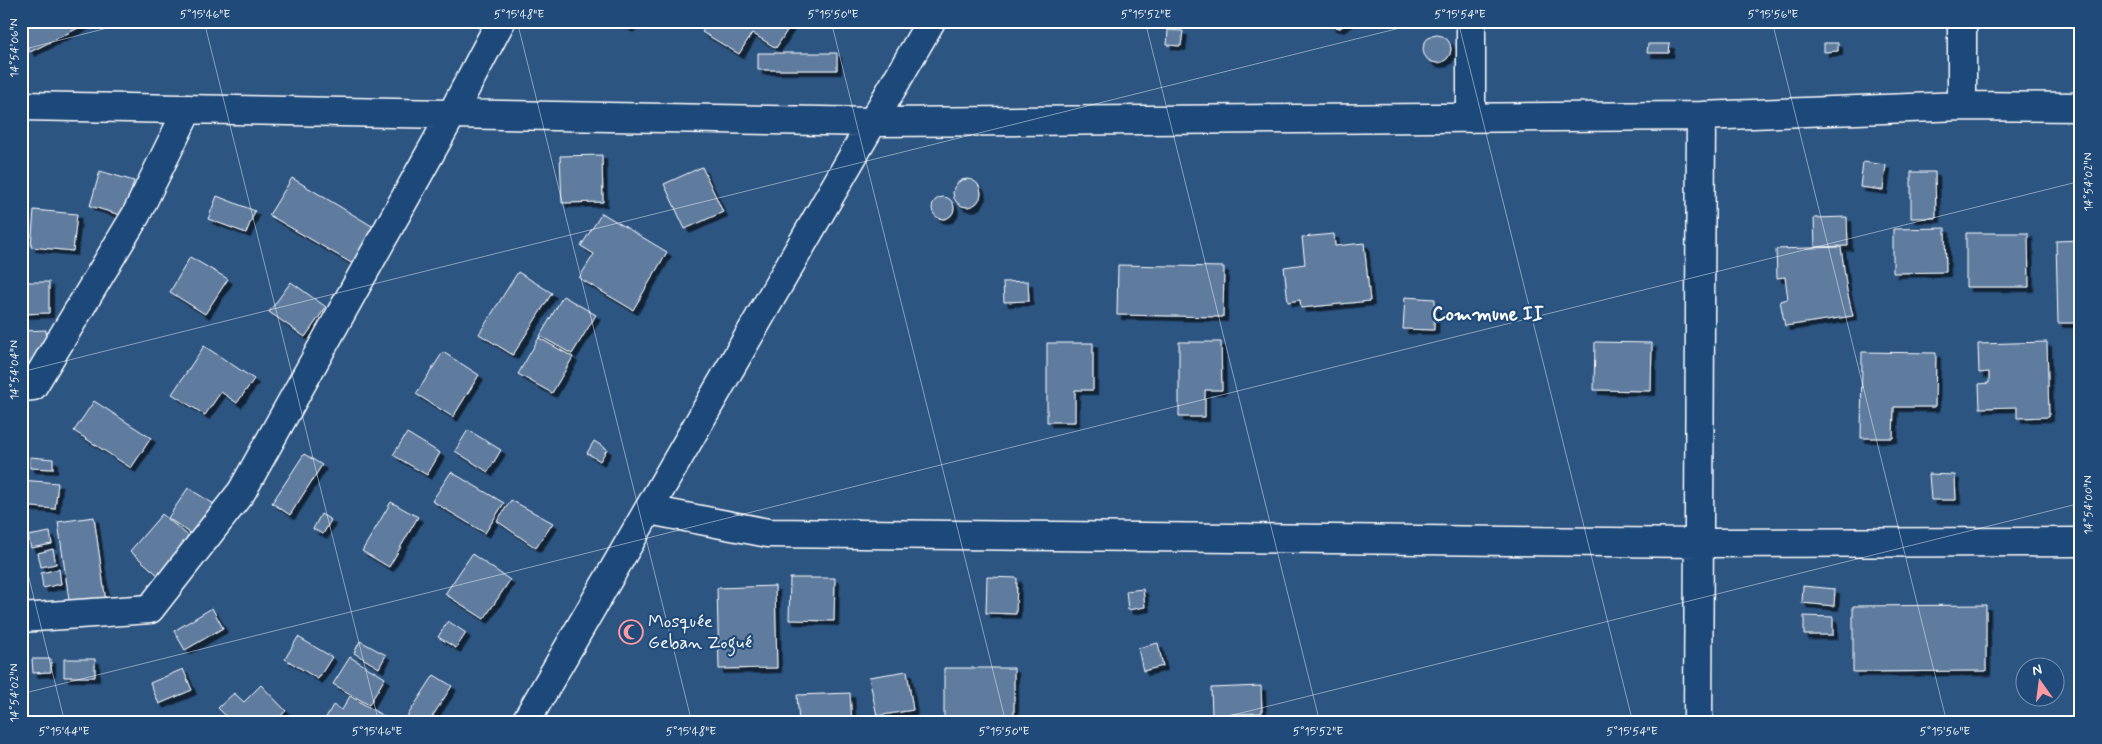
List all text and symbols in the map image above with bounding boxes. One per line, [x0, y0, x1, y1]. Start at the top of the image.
text: 5°15'46"E [180, 7, 230, 23]
text: 5°15'48"E [494, 7, 544, 23]
text: 5°15'50"E [807, 7, 859, 23]
text: 5°15'52"E [1121, 7, 1171, 23]
text: 5°15'54"E [1434, 7, 1486, 23]
text: 5°15'56"E [1748, 7, 1798, 23]
text: 14°54'06"N [7, 18, 23, 78]
text: 14°54'02"N [2081, 152, 2097, 212]
district label: Commune II [1432, 302, 1544, 327]
text: 14°54'04"N [7, 340, 23, 400]
text: 14°54'00"N [2081, 475, 2097, 535]
place label: Mosquée Geban Zogué [648, 610, 752, 657]
mosque icon: Mosquée Geban Zogué [618, 619, 644, 645]
north arrow [2014, 656, 2064, 706]
text: N [2030, 660, 2044, 680]
text: 14°54'02"N [7, 663, 23, 723]
text: 5°15'44"E [38, 724, 90, 740]
text: 5°15'46"E [352, 724, 402, 740]
text: 5°15'48"E [666, 724, 716, 740]
text: 5°15'50"E [978, 724, 1030, 740]
text: 5°15'52"E [1293, 724, 1343, 740]
text: 5°15'54"E [1606, 724, 1658, 740]
text: 5°15'56"E [1920, 724, 1970, 740]

